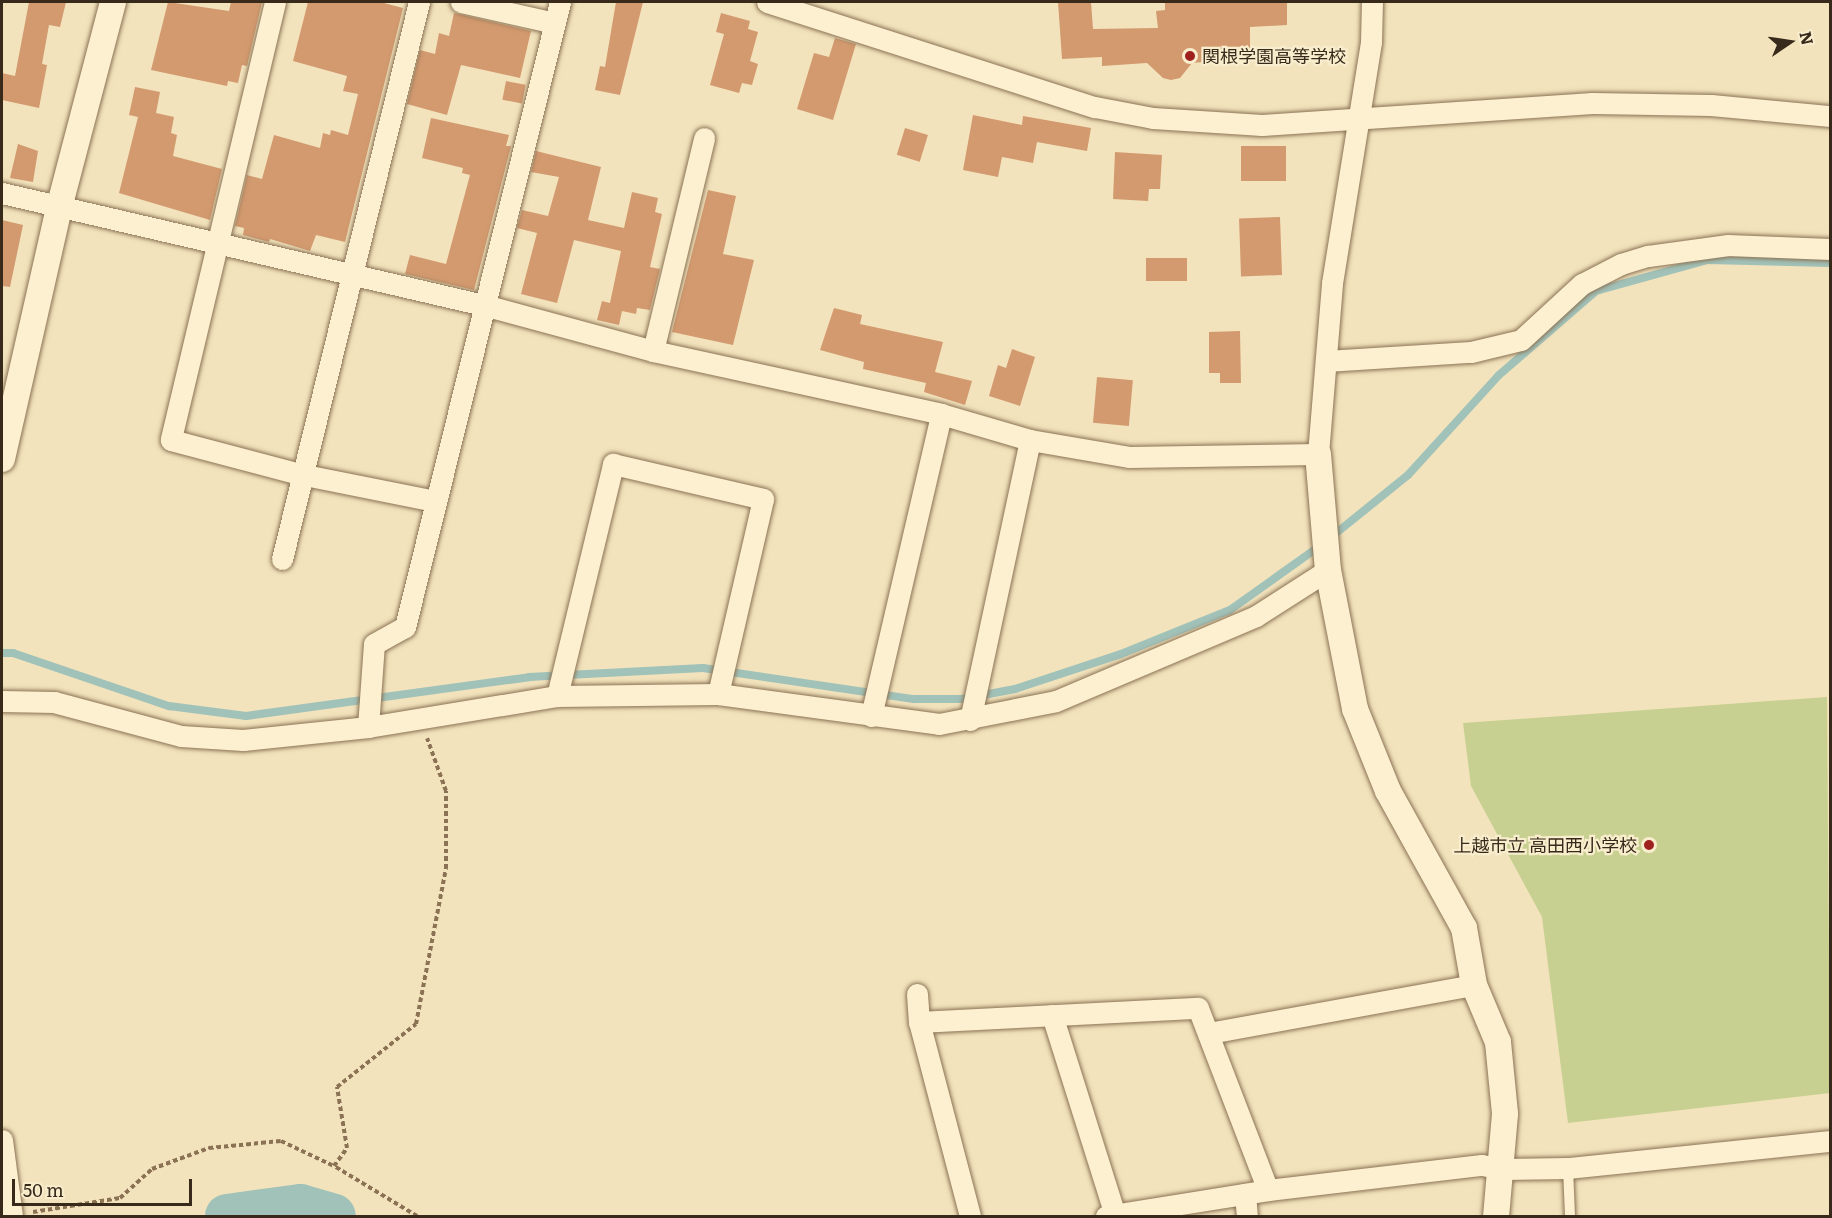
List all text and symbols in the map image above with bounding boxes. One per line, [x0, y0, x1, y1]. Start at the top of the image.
north arrow [1760, 12, 1820, 72]
text: N [1794, 29, 1821, 47]
place label: 関根学園高等学校 [1202, 45, 1346, 67]
marker: 関根学園高等学校 [1183, 49, 1197, 63]
place label: 上越市立 高田西小学校 [1453, 834, 1637, 856]
marker: 上越市立 高田西小学校 [1642, 838, 1656, 852]
scale bar [15, 1167, 195, 1205]
text: 50 m [23, 1176, 64, 1203]

